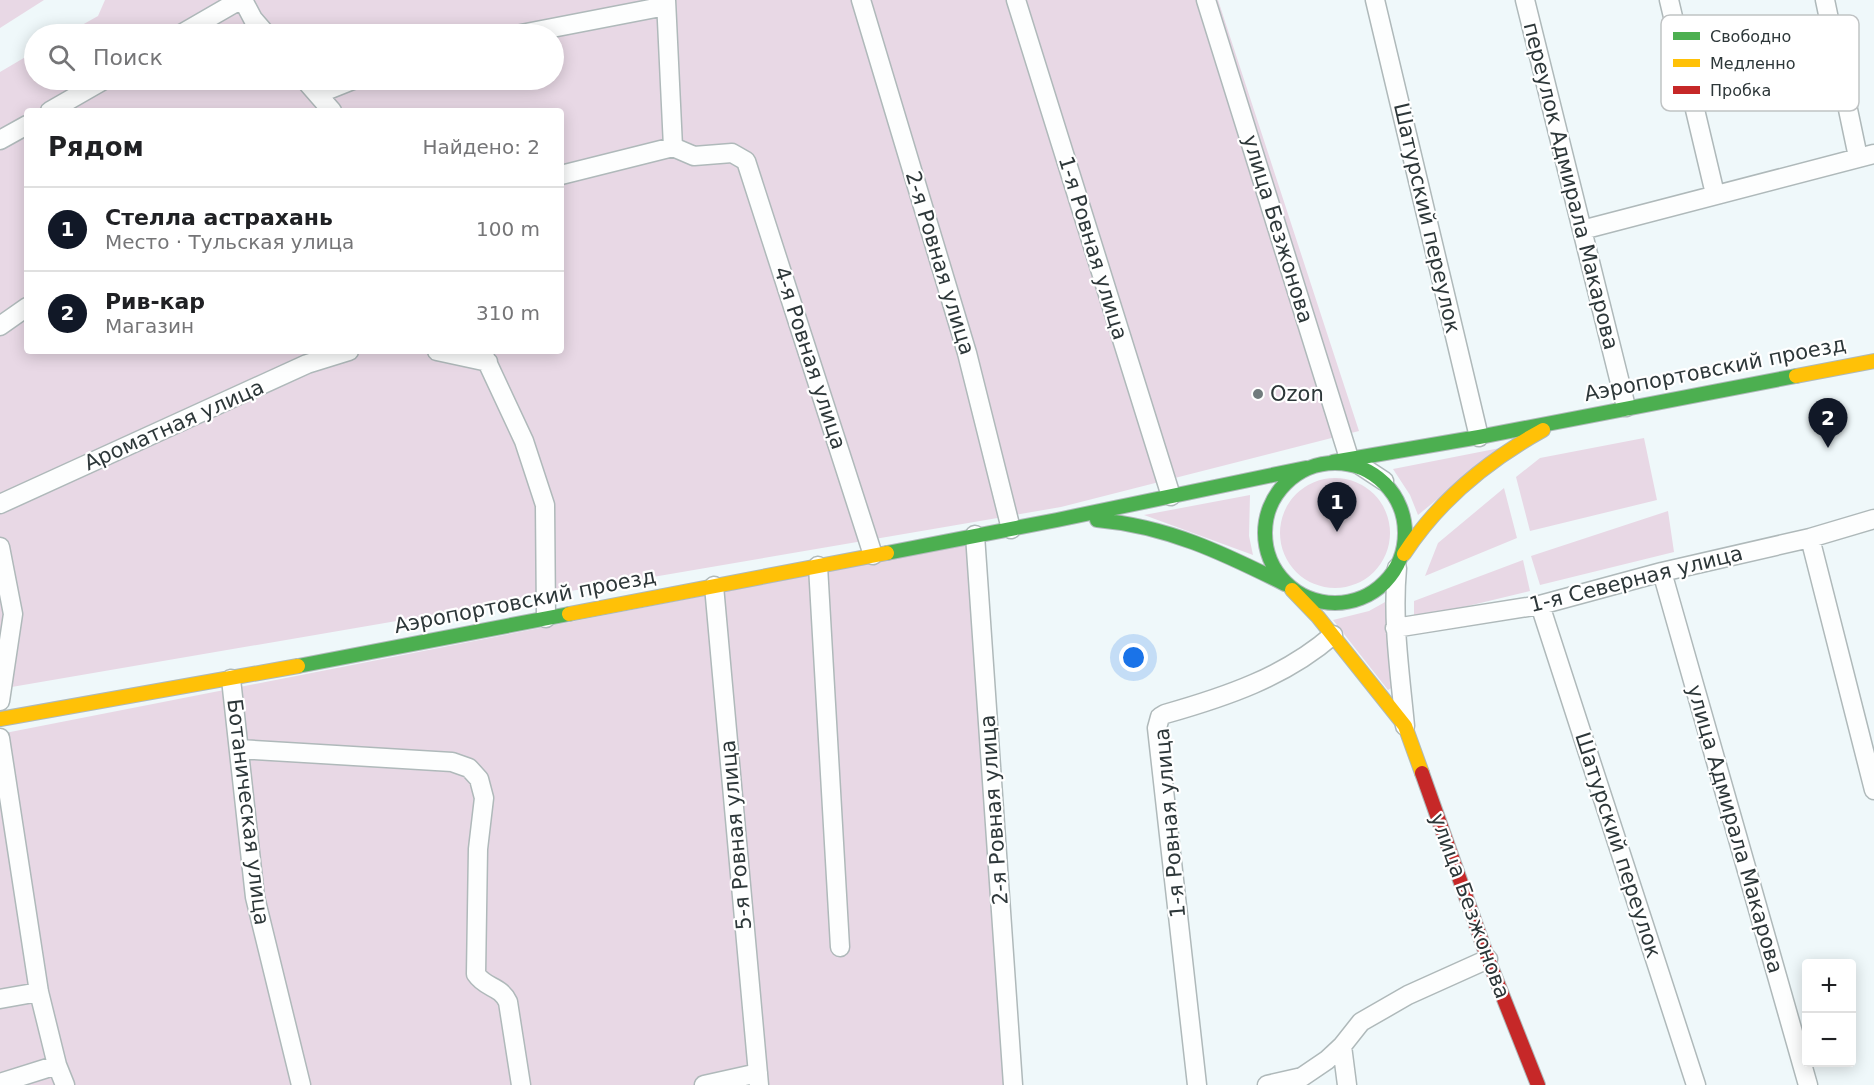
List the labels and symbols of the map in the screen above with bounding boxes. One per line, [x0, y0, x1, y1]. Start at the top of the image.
legend [1661, 15, 1859, 111]
street label: переулок Адмирала Макарова [1519, 20, 1623, 352]
text: Свободно [1710, 27, 1791, 46]
text: Медленно [1710, 54, 1796, 73]
text: Пробка [1710, 81, 1771, 100]
street label: Шатурский переулок [1389, 100, 1465, 336]
street label: улица Безжонова [1238, 132, 1318, 326]
street label: 1-я Ровная улица [1054, 153, 1132, 343]
street label: 2-я Ровная улица [901, 168, 979, 358]
street label: 4-я Ровная улица [769, 264, 851, 452]
street label: Аэропортовский проезд [1582, 332, 1848, 406]
street label: Ароматная улица [80, 375, 268, 475]
place label: Ozon [1270, 382, 1324, 406]
marker: Ozon [1251, 387, 1265, 401]
pin: 2 [1808, 398, 1848, 448]
pin: 1 [1318, 482, 1356, 532]
street label: 1-я Северная улица [1527, 541, 1745, 617]
street label: Аэропортовский проезд [392, 564, 658, 638]
your location [1119, 643, 1148, 672]
street label: улица Адмирала Макарова [1682, 682, 1788, 976]
street label: Ботаническая улица [222, 697, 274, 927]
street label: 2-я Ровная улица [975, 714, 1013, 906]
street label: 1-я Ровная улица [1150, 727, 1190, 919]
street label: Шатурский переулок [1570, 729, 1666, 961]
street label: 5-я Ровная улица [716, 739, 756, 931]
street label: улица Безжонова [1425, 810, 1515, 1002]

